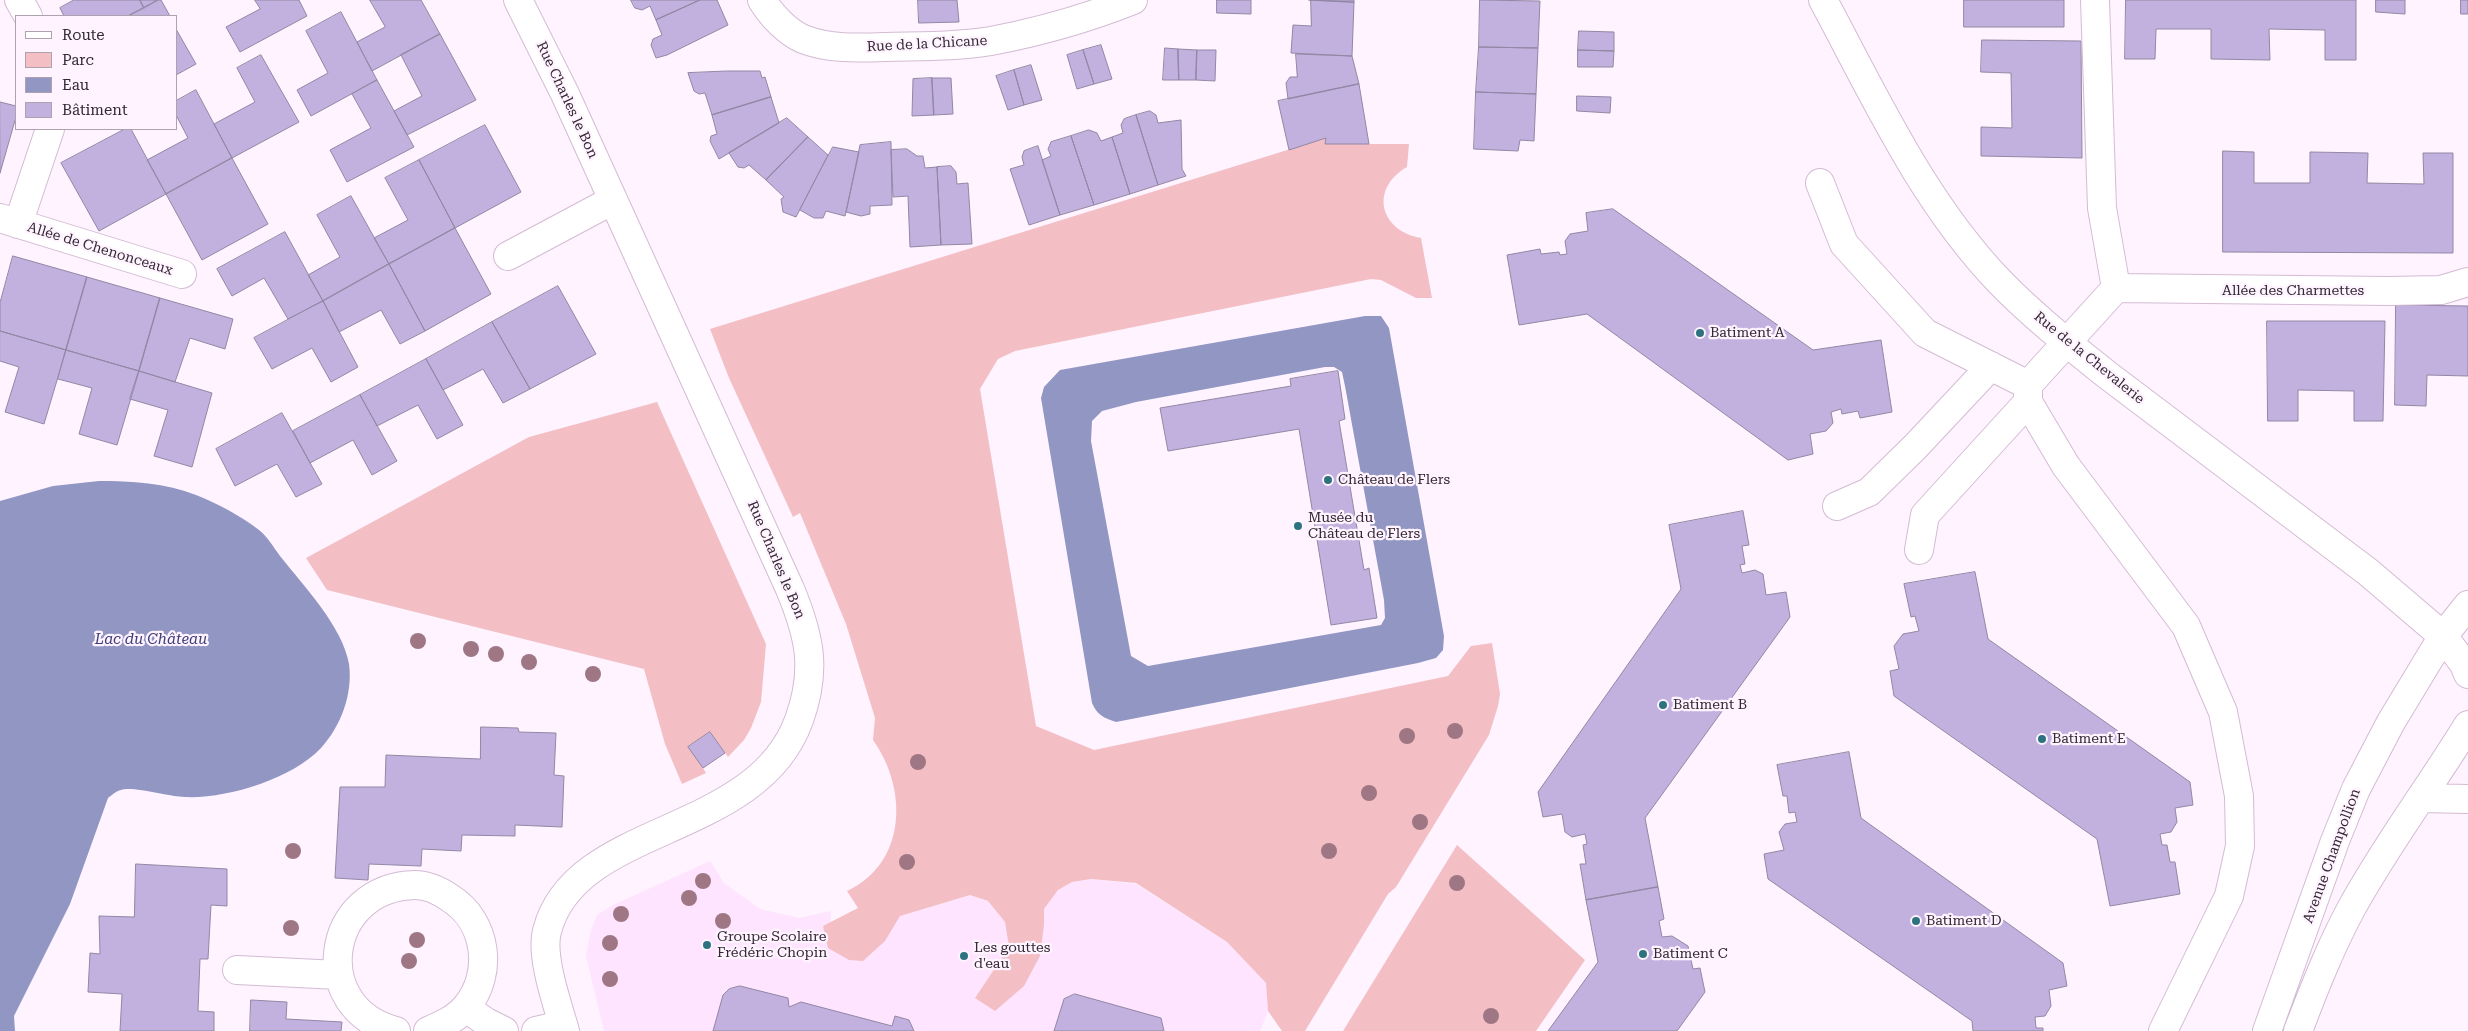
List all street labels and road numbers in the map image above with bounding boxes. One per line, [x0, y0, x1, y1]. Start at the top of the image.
street label: Rue de la Chicane [866, 32, 988, 56]
street label: Rue Charles le Bon [533, 39, 601, 161]
street label: Allée de Chenonceaux [25, 219, 175, 279]
street label: Allée des Charmettes [2222, 283, 2364, 299]
street label: Rue de la Chevalerie [2030, 308, 2148, 408]
street label: Rue Charles le Bon [744, 498, 808, 622]
street label: Avenue Champollion [2300, 787, 2364, 925]

